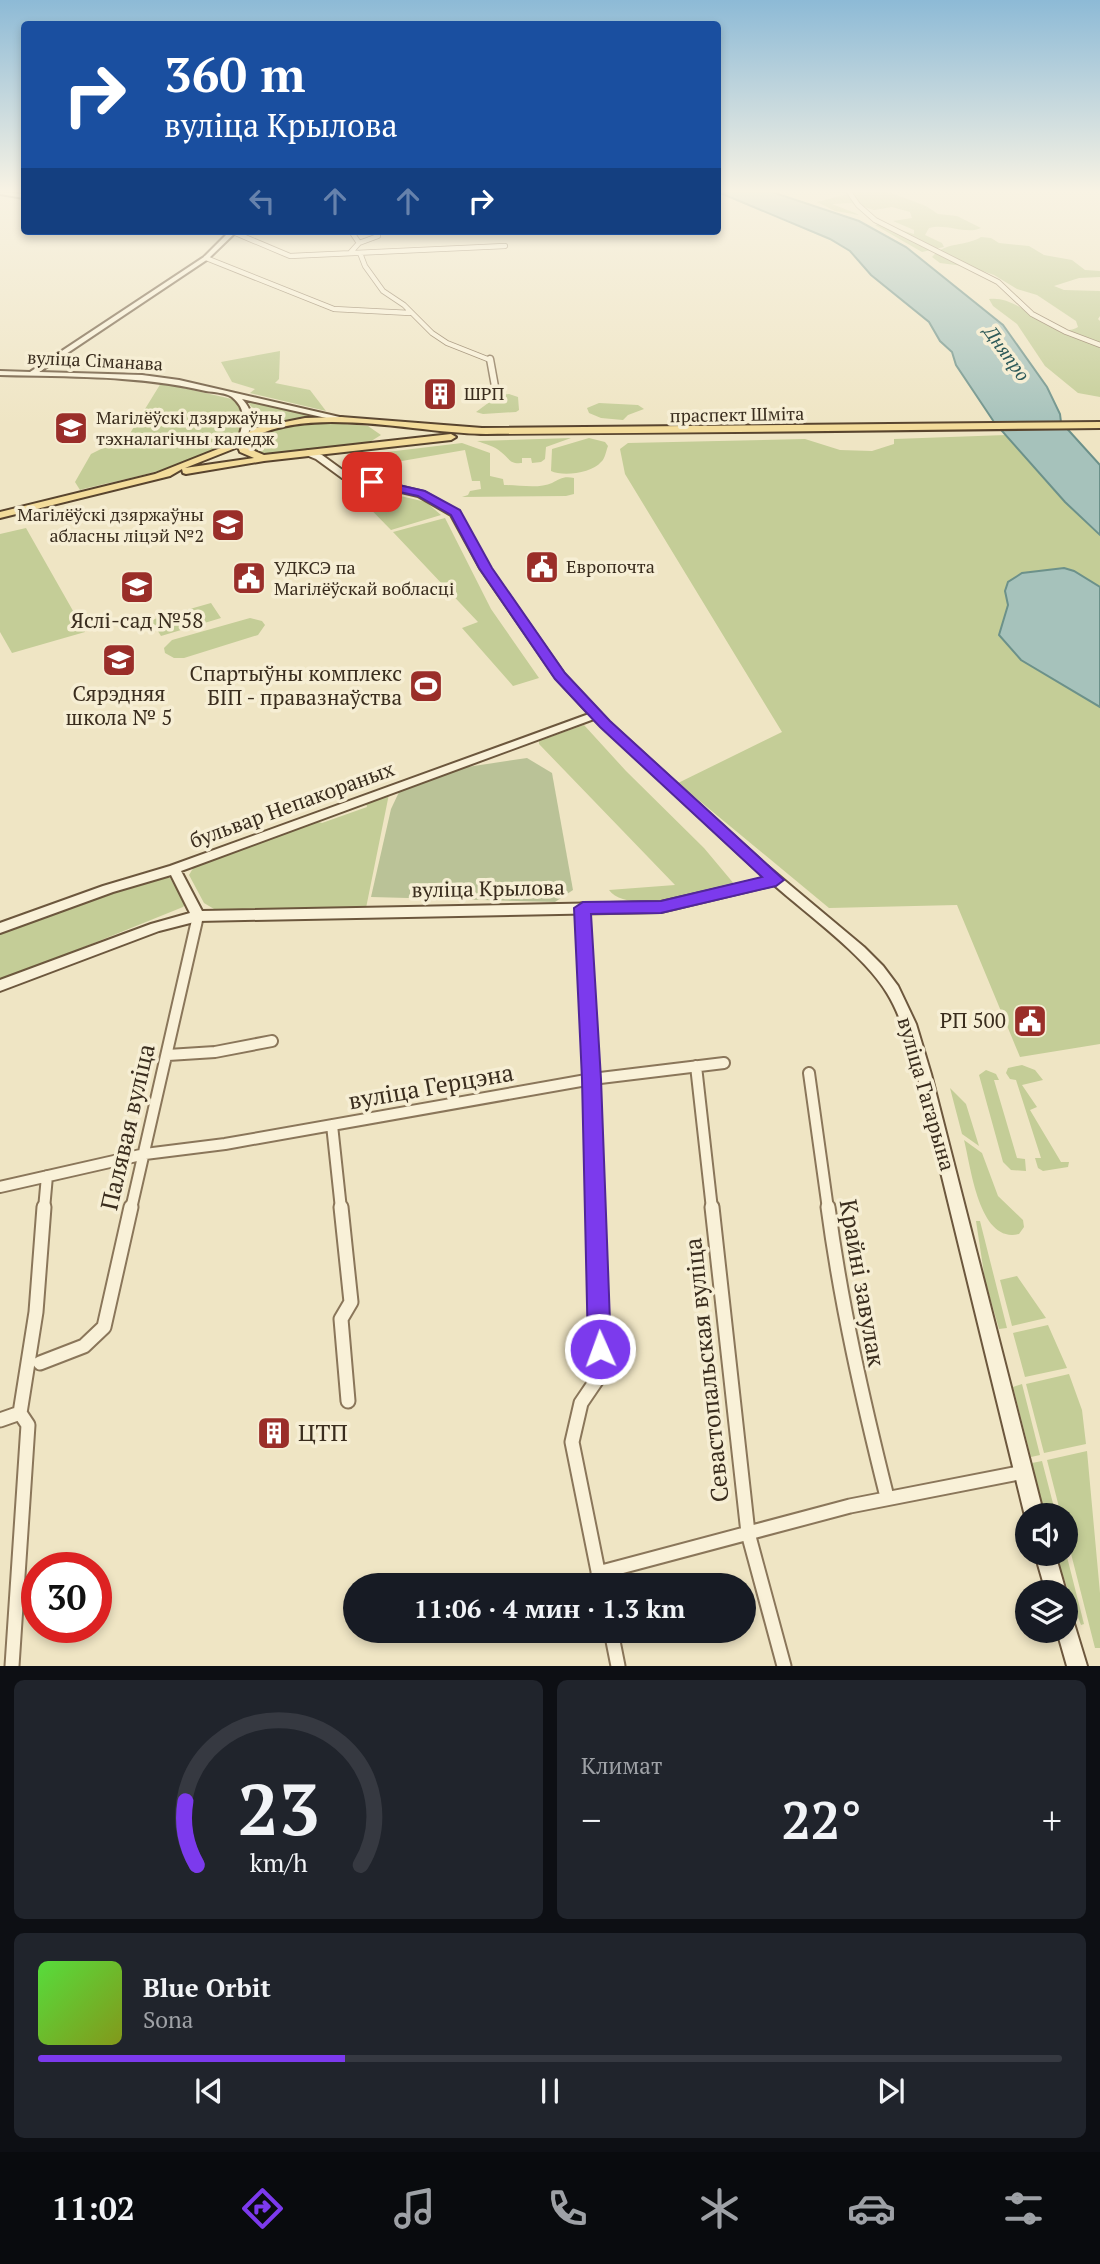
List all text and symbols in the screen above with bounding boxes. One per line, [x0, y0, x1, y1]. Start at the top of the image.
text: 360 m [164, 41, 306, 106]
icon: right [49, 49, 140, 140]
text: вуліца Крылова [164, 104, 398, 146]
icon: left [243, 182, 281, 220]
icon: ahead [316, 182, 354, 220]
icon: ahead [389, 182, 427, 220]
icon: right [462, 182, 500, 220]
water label: Дняпро [977, 318, 1036, 386]
street label: вуліца Сіманава [27, 344, 164, 376]
building icon: ШРП [421, 375, 459, 413]
place label: ШРП [464, 381, 504, 405]
street label: праспект Шміта [670, 401, 804, 427]
place label: Магілёўскі дзяржаўны тэхналагічны каледж [96, 405, 283, 450]
school or university icon: Магілёўскі дзяржаўны тэхналагічны каледж [52, 409, 90, 447]
pin [342, 452, 402, 512]
icon: arrive [353, 463, 391, 501]
place label: Магілёўскі дзяржаўны абласны ліцэй №2 [17, 502, 204, 547]
school or university icon: Магілёўскі дзяржаўны абласны ліцэй №2 [209, 506, 247, 544]
public building icon: Европочта [523, 548, 561, 586]
place label: Европочта [566, 554, 655, 578]
place label: УДКСЭ па Магілёўскай вобласці [274, 555, 454, 600]
public building icon: УДКСЭ па Магілёўскай вобласці [230, 559, 268, 597]
school or university icon: Яслі-сад №58 [118, 568, 156, 606]
place label: Яслі-сад №58 [71, 606, 203, 634]
school or university icon: Сярэдняя школа № 5 [100, 641, 138, 679]
place label: Спартыўны комплекс БІП - правазнаўства [189, 659, 402, 711]
sports icon: Спартыўны комплекс БІП - правазнаўства [407, 667, 445, 705]
place label: Сярэдняя школа № 5 [66, 679, 172, 731]
street label: бульвар Непакораных [185, 754, 398, 854]
street label: вуліца Крылова [411, 873, 565, 903]
public building icon: РП 500 [1011, 1002, 1049, 1040]
place label: РП 500 [940, 1006, 1006, 1034]
street label: вуліца Гагарына [892, 1013, 962, 1174]
street label: Палявая вуліца [92, 1040, 162, 1213]
street label: вуліца Герцэна [346, 1056, 516, 1116]
street label: Крайні завулак [833, 1197, 893, 1369]
street label: Севастопальская вуліца [676, 1236, 736, 1504]
position arrow [563, 1312, 637, 1386]
building icon: ЦТП [255, 1414, 293, 1452]
place label: ЦТП [298, 1416, 348, 1448]
map controls [1015, 1503, 1078, 1643]
button: sound [1015, 1503, 1078, 1566]
speed limit sign: 30 [21, 1552, 112, 1643]
button: layers [1015, 1580, 1078, 1643]
text: 11:06 · 4 мин · 1.3 km [414, 1591, 685, 1625]
text: Климат [581, 1750, 662, 1781]
text: 23 [237, 1760, 320, 1857]
text: 22° [781, 1785, 862, 1854]
text: − [581, 1795, 601, 1845]
text: + [1042, 1795, 1062, 1845]
text: km/h [250, 1846, 308, 1879]
text: Blue Orbit [143, 1970, 271, 2004]
text: Sona [143, 2004, 193, 2035]
icon: previous [190, 2072, 228, 2110]
icon: pause [531, 2072, 569, 2110]
icon: next [872, 2072, 910, 2110]
icon: directions [238, 2184, 287, 2233]
icon: music [390, 2184, 439, 2233]
icon: phone [543, 2184, 592, 2233]
icon: climate [695, 2184, 744, 2233]
icon: car [847, 2184, 896, 2233]
icon: filters [999, 2184, 1048, 2233]
text: 11:02 [52, 2187, 135, 2229]

